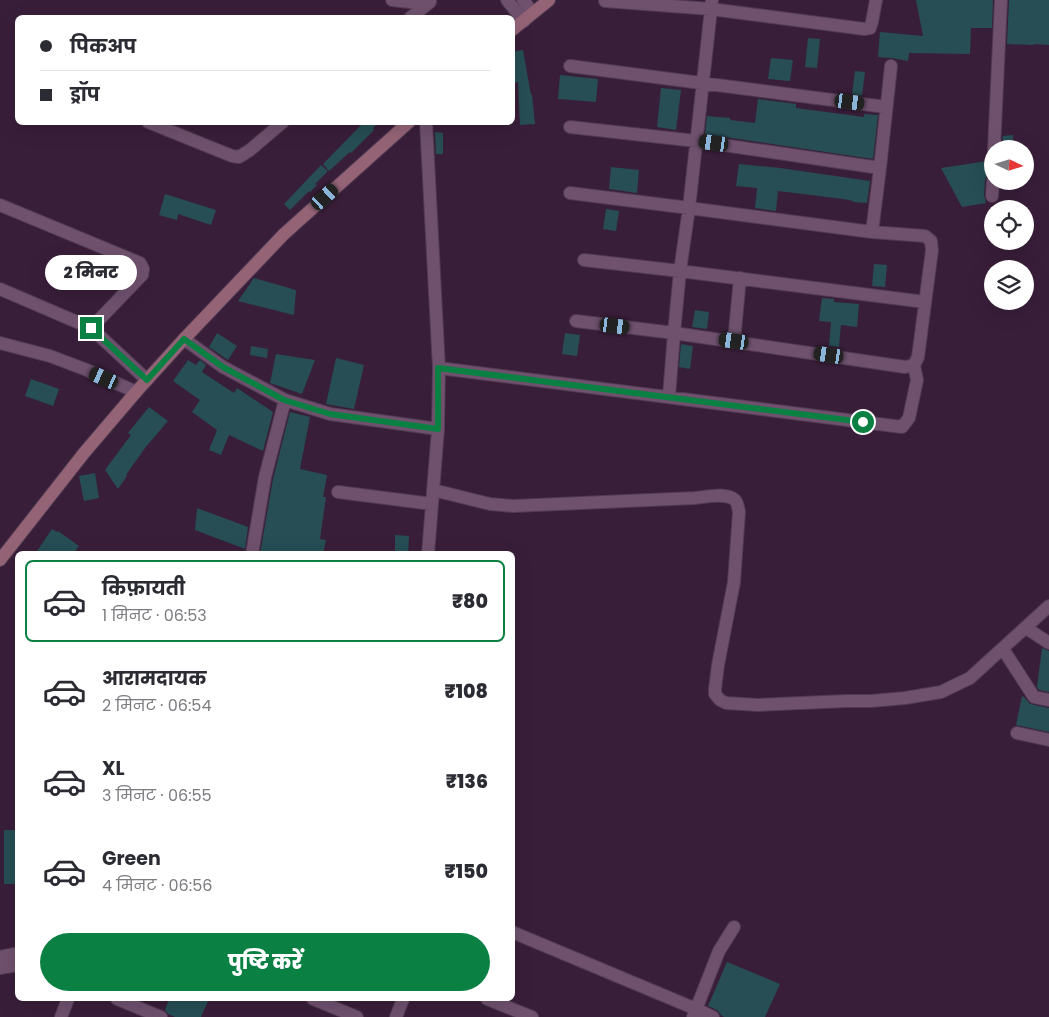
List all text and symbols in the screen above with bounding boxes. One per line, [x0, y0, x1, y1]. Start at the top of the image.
text: पिकअप [70, 33, 136, 60]
text: ड्रॉप [70, 81, 100, 108]
car [834, 93, 865, 111]
car [698, 133, 729, 153]
north arrow [984, 140, 1034, 190]
map controls [984, 140, 1034, 310]
car [308, 181, 341, 213]
button: locate [984, 200, 1034, 250]
callout: 2 मिनट [45, 255, 137, 290]
button: layers [984, 260, 1034, 310]
text: 2 मिनट [64, 261, 118, 284]
route end [80, 317, 102, 339]
car [599, 317, 630, 335]
car [718, 331, 749, 351]
car [813, 345, 844, 365]
car [87, 365, 120, 391]
route start [852, 411, 874, 433]
text: किफ़ायती [102, 575, 185, 602]
icon: car [42, 579, 87, 624]
text: ₹80 [452, 588, 488, 615]
text: 1 मिनट · 06:53 [102, 604, 207, 627]
text: आरामदायक [102, 665, 207, 692]
icon: car [42, 669, 87, 714]
text: ₹108 [445, 678, 488, 705]
text: 2 मिनट · 06:54 [102, 694, 211, 717]
text: XL [102, 755, 125, 782]
icon: car [42, 759, 87, 804]
text: ₹136 [446, 768, 488, 795]
text: 3 मिनट · 06:55 [102, 784, 212, 807]
text: Green [102, 845, 161, 872]
icon: car [42, 849, 87, 894]
text: ₹150 [445, 858, 488, 885]
text: 4 मिनट · 06:56 [102, 874, 212, 897]
button: पुष्टि करें [40, 933, 490, 991]

